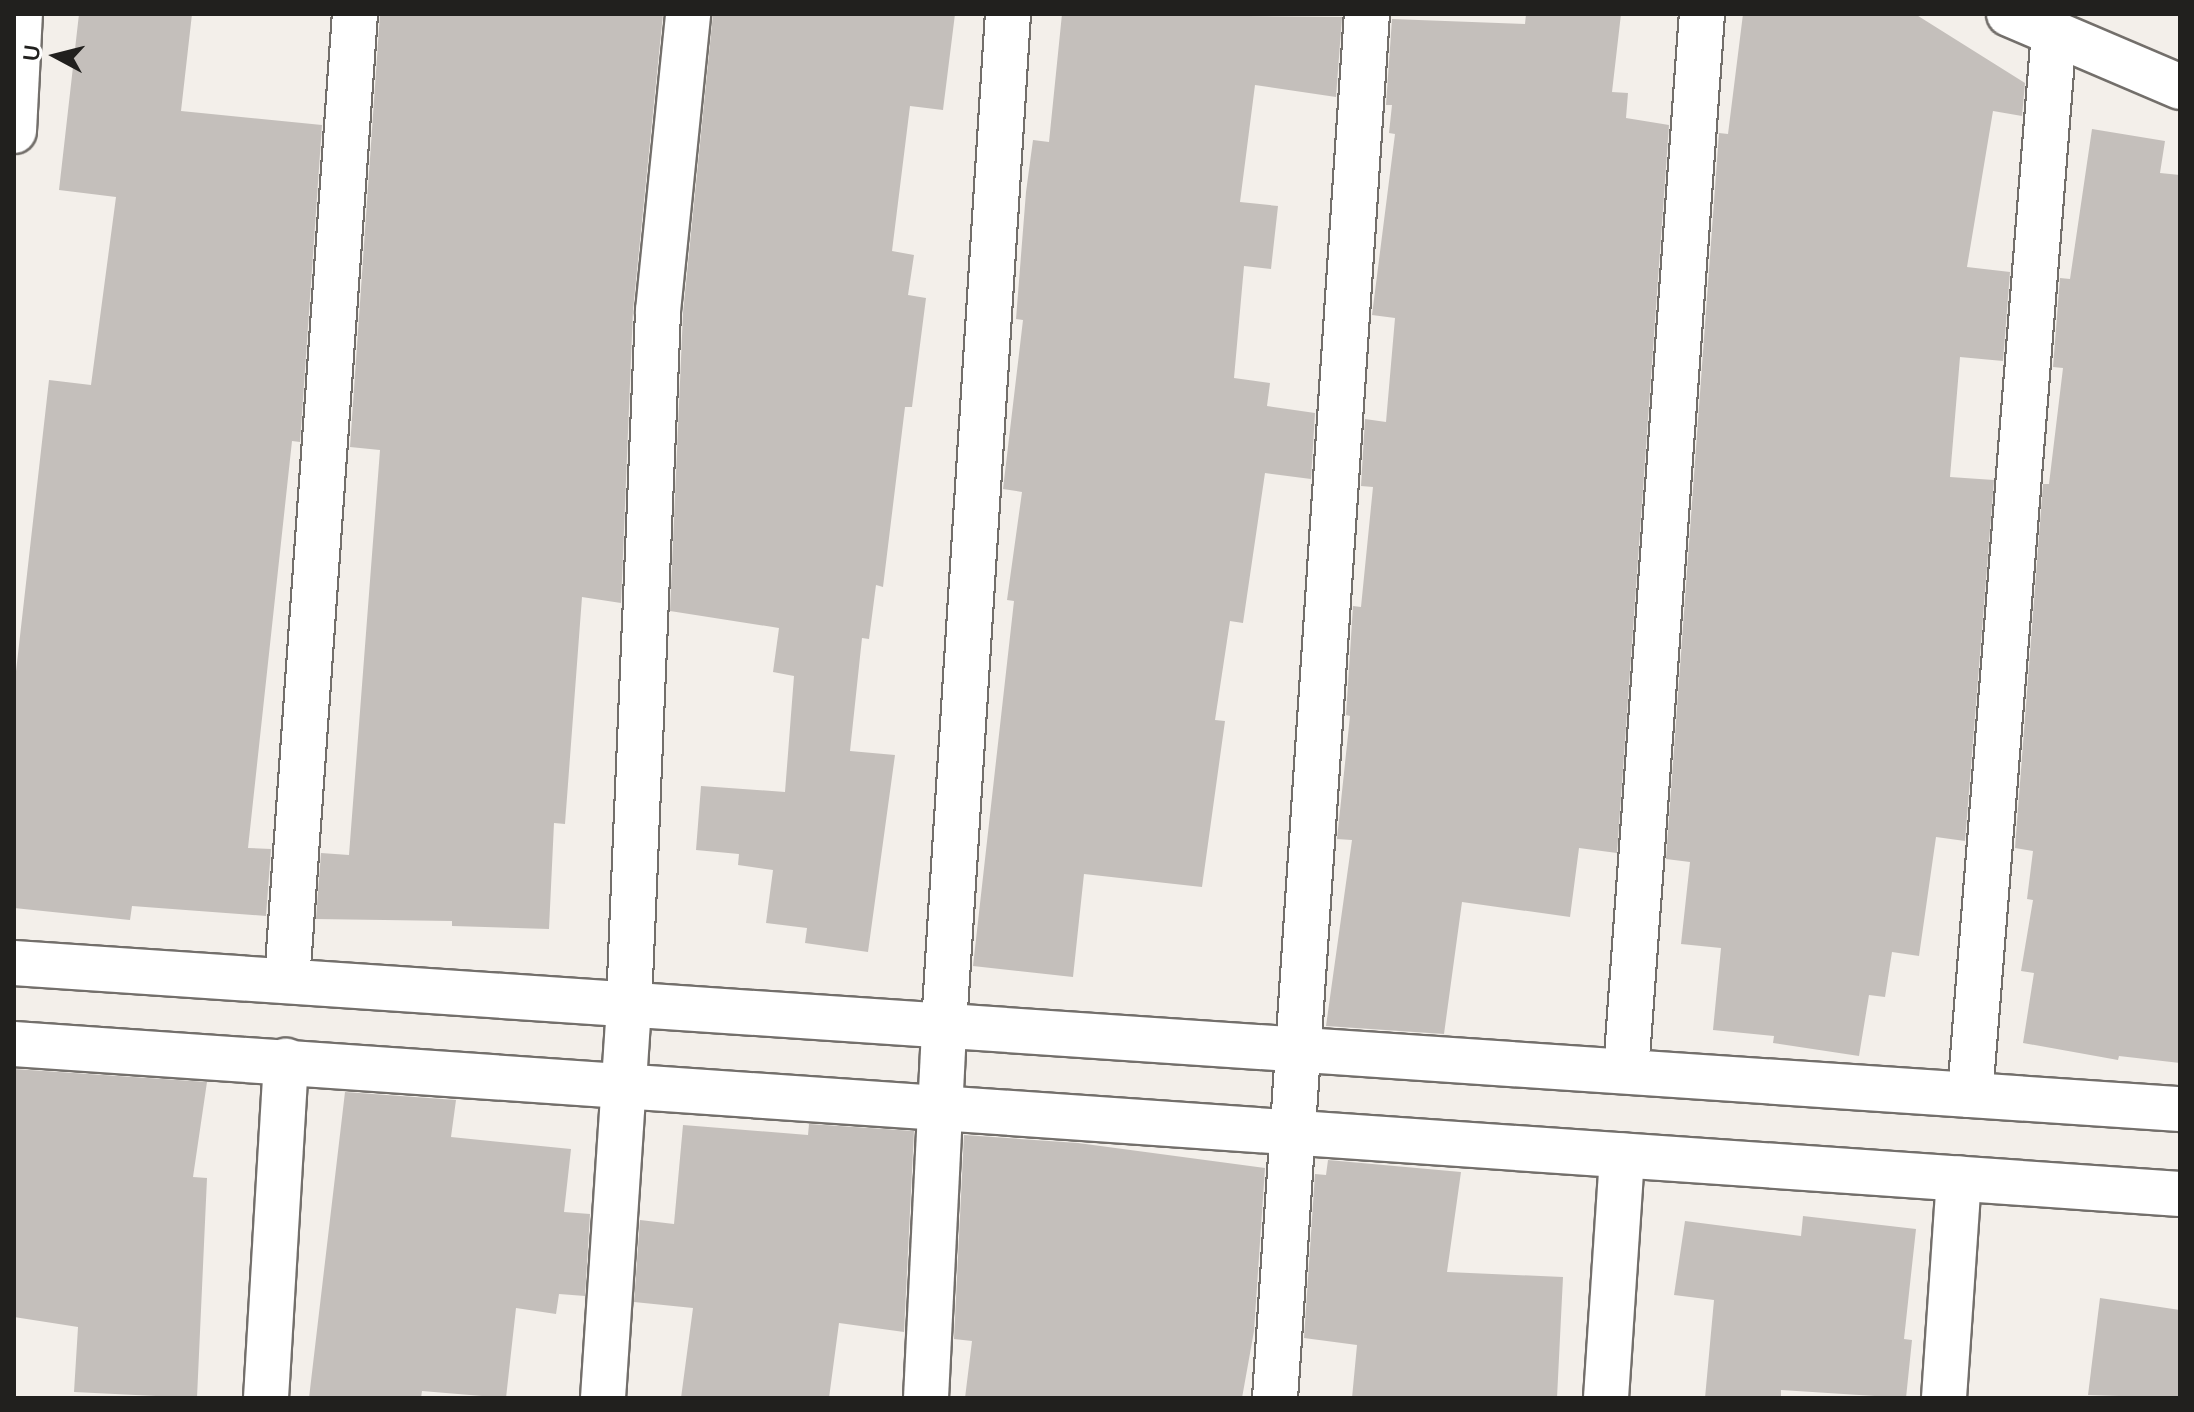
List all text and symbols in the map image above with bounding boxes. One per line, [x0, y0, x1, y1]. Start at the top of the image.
north arrow [16, 16, 96, 96]
text: U [16, 43, 48, 63]

